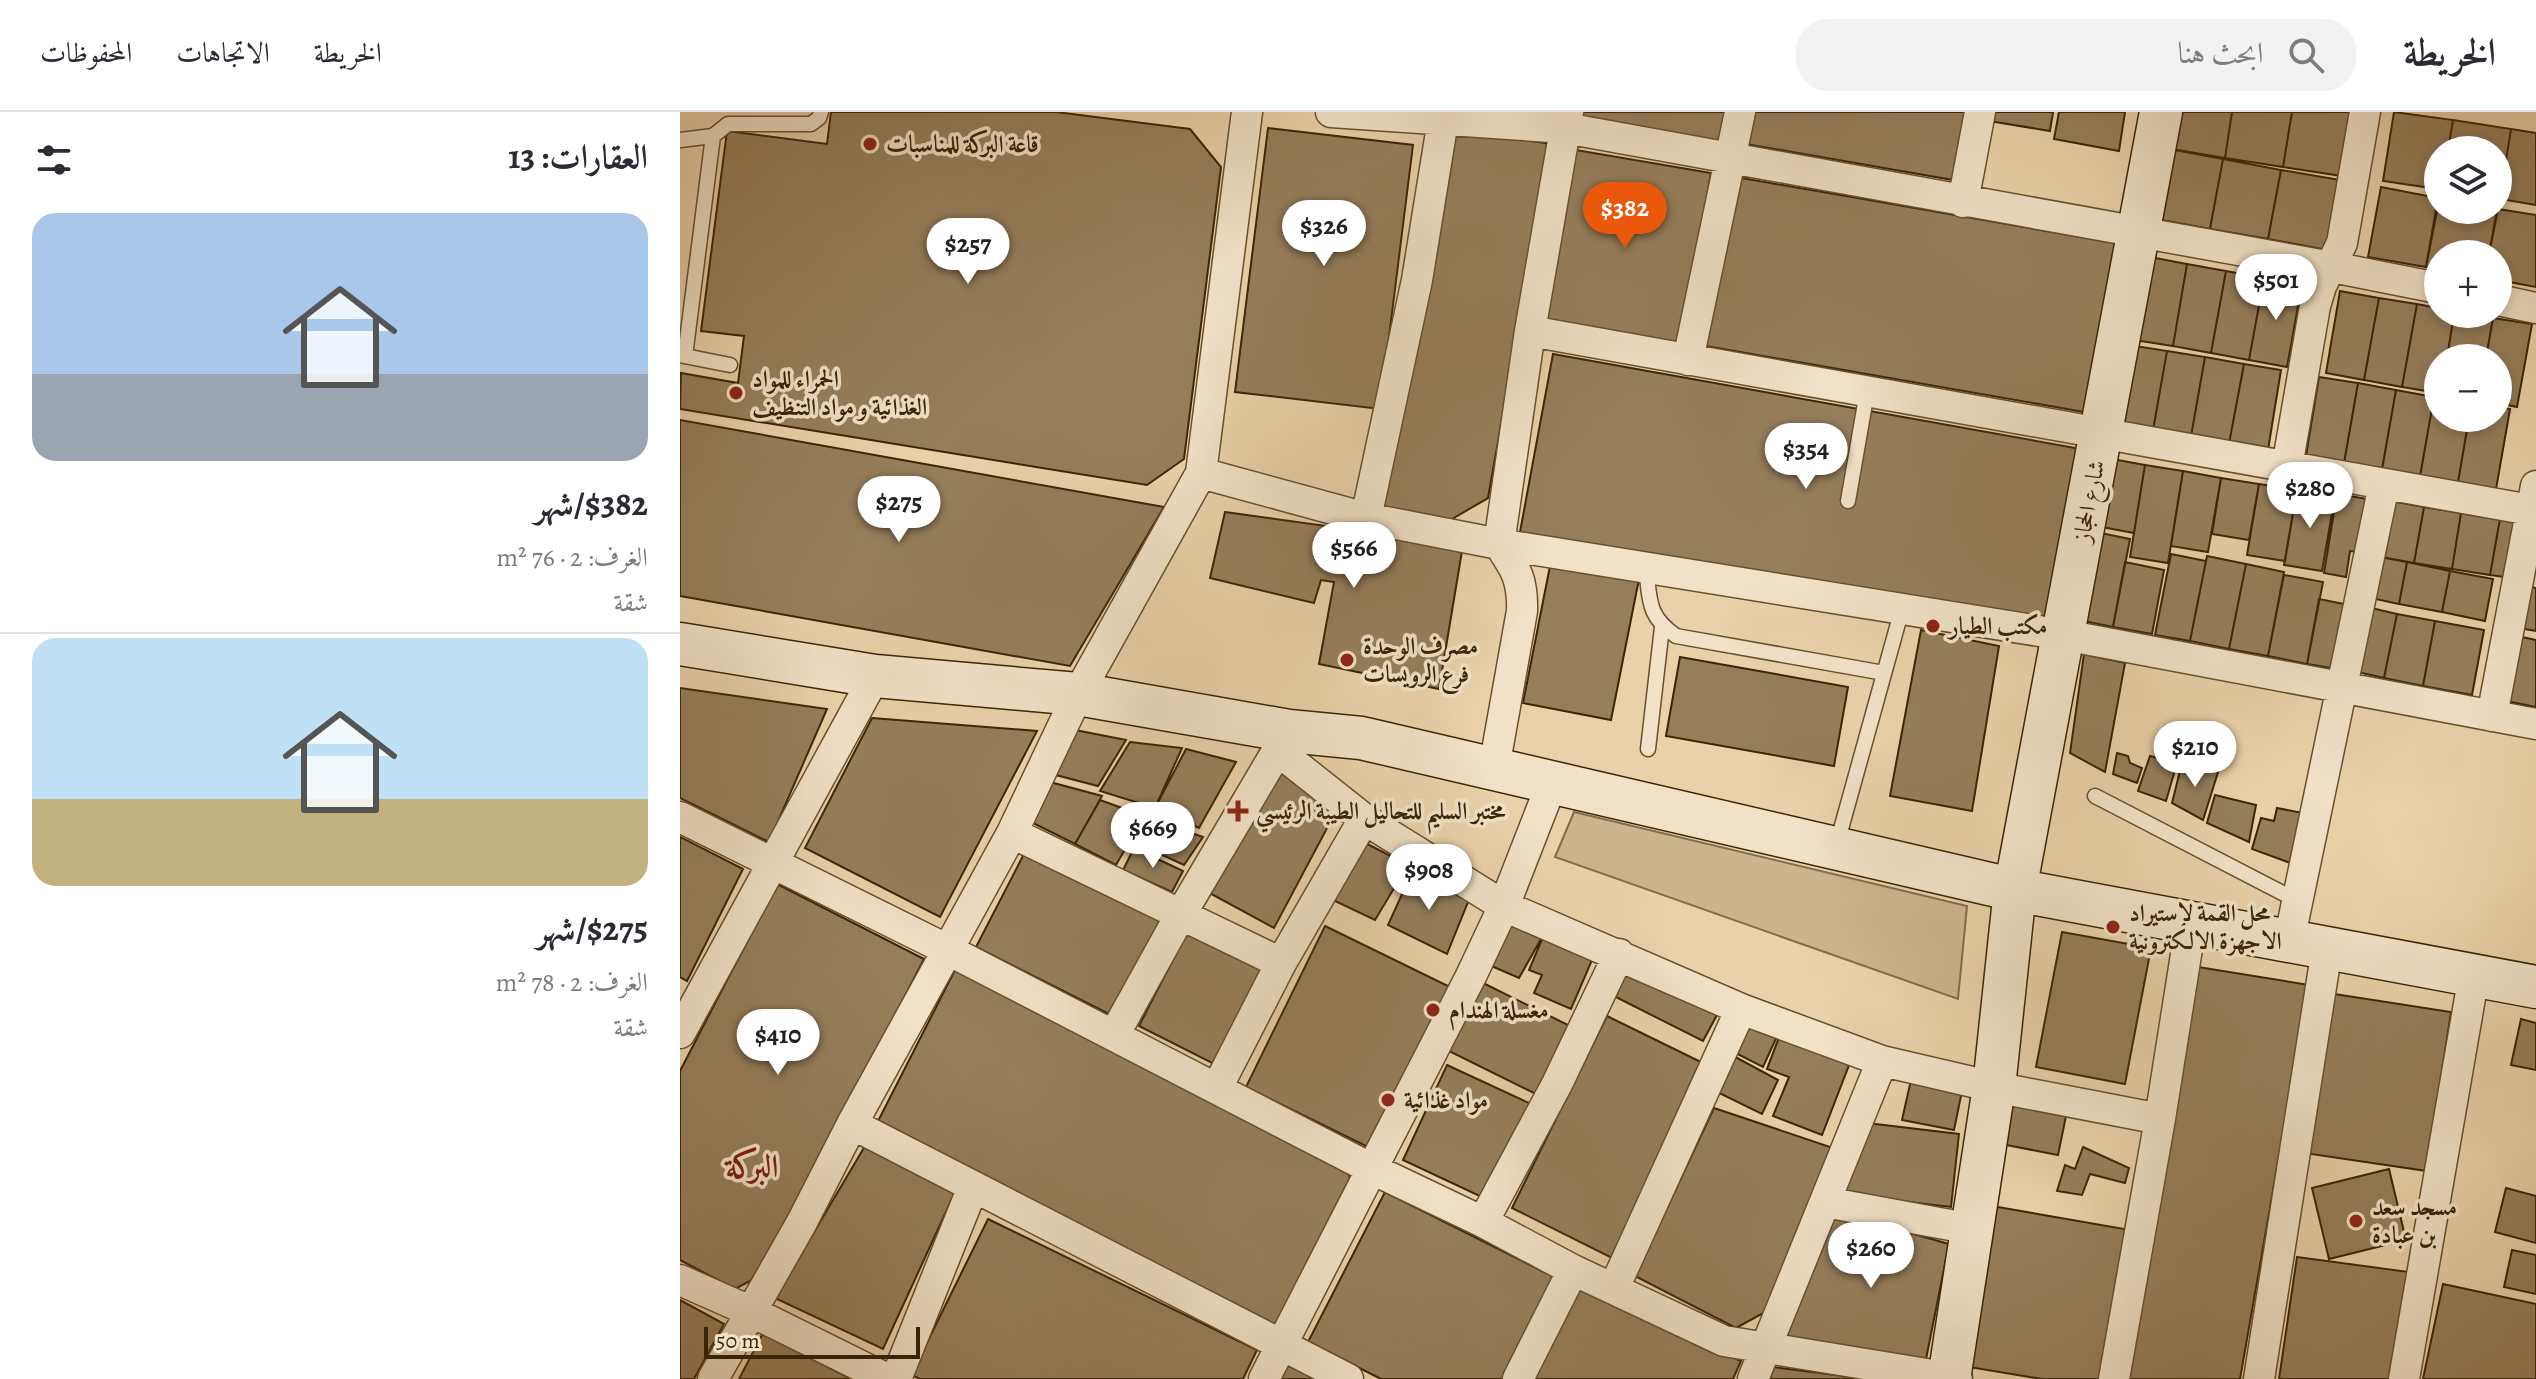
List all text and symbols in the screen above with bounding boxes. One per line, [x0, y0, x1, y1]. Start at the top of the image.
search box [1796, 19, 2356, 91]
text: الخريطة [2404, 26, 2496, 78]
text: ابحث هنا [2178, 33, 2264, 73]
icon: search [2284, 33, 2328, 77]
text: المحفوظات [40, 34, 132, 72]
text: الاتجاهات [176, 34, 270, 72]
text: الخريطة [314, 34, 382, 72]
place label: قاعة البركة للمناسبات [886, 128, 1039, 160]
text: العقارات: 13 [508, 133, 648, 180]
marker: قاعة البركة للمناسبات [861, 135, 879, 153]
map controls [2424, 136, 2512, 432]
button: layers [2424, 136, 2512, 224]
icon: filters [32, 138, 76, 182]
pin: $382 [1578, 182, 1672, 250]
text: $382 [1601, 190, 1649, 225]
pin: $326 [1277, 200, 1371, 268]
text: $326 [1300, 208, 1348, 243]
pin: $257 [921, 218, 1015, 286]
text: $257 [945, 226, 991, 261]
button: + [2424, 240, 2512, 328]
pin: $501 [2229, 254, 2323, 322]
text: $501 [2253, 262, 2299, 297]
icon: home [268, 265, 412, 409]
button: − [2424, 344, 2512, 432]
place label: الحمراء للمواد الغذائية و مواد التنظيف [752, 363, 927, 423]
marker: الحمراء للمواد الغذائية و مواد التنظيف [727, 384, 745, 402]
pin: $354 [1759, 423, 1853, 491]
text: $354 [1783, 431, 1829, 466]
street label: شارع الحجاز [2065, 457, 2117, 547]
pin: $280 [2263, 462, 2357, 530]
text: $280 [2285, 470, 2335, 505]
pin: $275 [852, 476, 946, 544]
text: $382/شهر [535, 480, 648, 527]
text: $275 [876, 484, 922, 519]
pin: $566 [1307, 522, 1401, 590]
text: $566 [1330, 530, 1378, 565]
text: الغرف: 2 · 76 m² [496, 540, 648, 575]
text: شقة [614, 585, 648, 620]
place label: مكتب الطيار [1946, 610, 2047, 642]
marker: مكتب الطيار [1924, 617, 1942, 635]
place label: مصرف الوحدة فرع الرويسات [1363, 630, 1478, 694]
marker: مصرف الوحدة فرع الرويسات [1338, 651, 1356, 669]
icon: home [268, 690, 412, 834]
pin: $210 [2148, 721, 2242, 789]
text: $210 [2171, 729, 2219, 764]
place label: مختبر السليم للتحاليل الطيبة الرئيسي [1256, 795, 1506, 835]
marker: مختبر السليم للتحاليل الطيبة الرئيسي [1227, 800, 1249, 822]
pin: $669 [1106, 802, 1200, 870]
text: $669 [1129, 810, 1177, 845]
pin: $908 [1382, 844, 1476, 912]
text: $908 [1404, 852, 1454, 887]
place label: محل القمة لإستيراد الاجهزة الالكترونية [2129, 897, 2282, 957]
text: $275/شهر [537, 905, 648, 952]
marker: محل القمة لإستيراد الاجهزة الالكترونية [2104, 918, 2122, 936]
text: الغرف: 2 · 78 m² [496, 965, 648, 1000]
place label: مغسلة الهندام [1449, 994, 1549, 1031]
marker: مغسلة الهندام [1424, 1001, 1442, 1019]
pin: $410 [731, 1009, 825, 1077]
text: شقة [614, 1010, 648, 1045]
text: $410 [755, 1017, 801, 1052]
place label: مواد غذائية [1404, 1084, 1488, 1116]
marker: مواد غذائية [1379, 1091, 1397, 1109]
district label: البركة [723, 1144, 779, 1188]
place label: مسجد سعد بن عبادة [2372, 1191, 2457, 1251]
marker: مسجد سعد بن عبادة [2347, 1212, 2365, 1230]
pin: $260 [1824, 1222, 1918, 1290]
text: $260 [1846, 1230, 1896, 1265]
scale bar [704, 1323, 920, 1359]
text: 50 m [716, 1326, 760, 1356]

